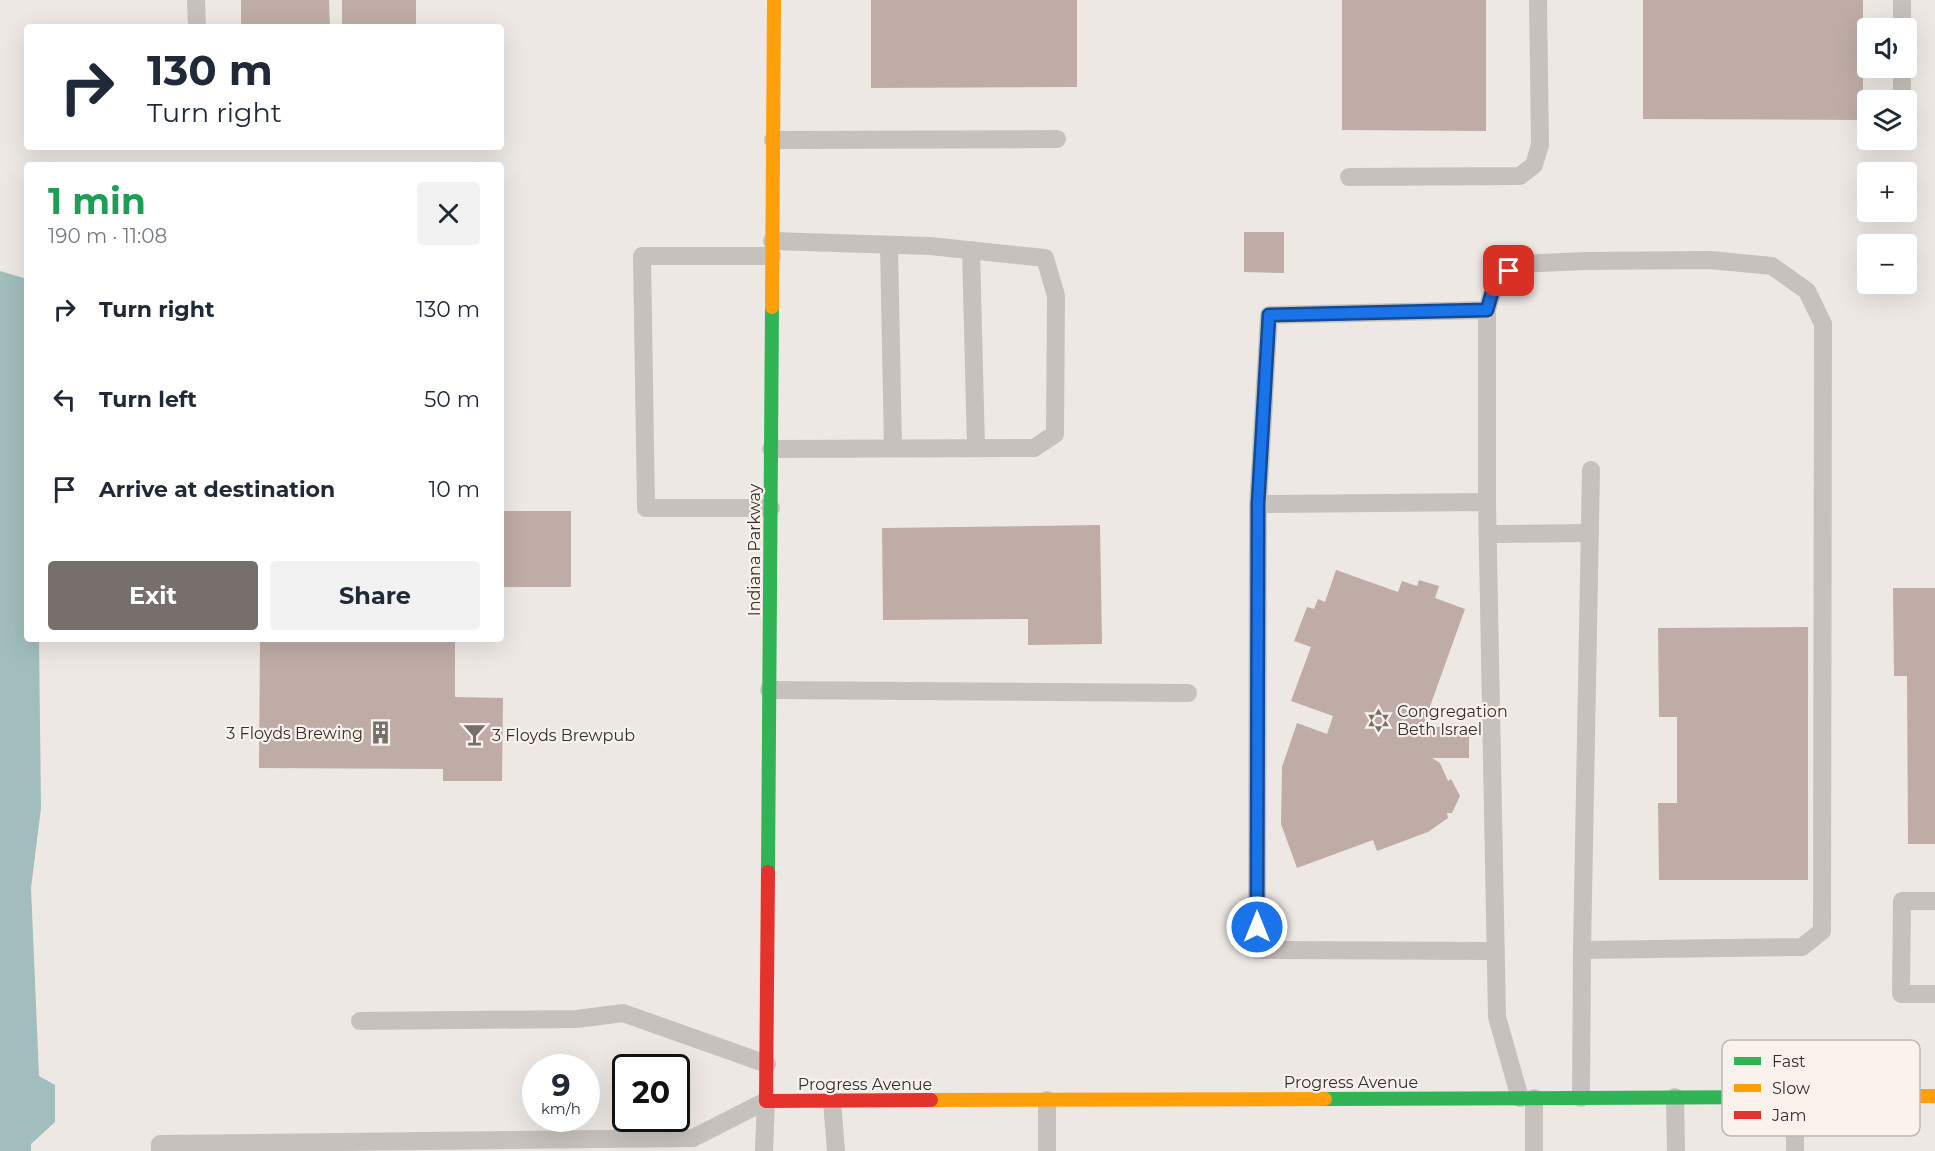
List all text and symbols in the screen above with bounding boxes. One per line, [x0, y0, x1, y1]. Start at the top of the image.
map controls [1857, 18, 1917, 294]
button: sound [1857, 18, 1917, 78]
text: 130 m [147, 44, 273, 96]
icon: right [48, 48, 126, 126]
button: layers [1857, 90, 1917, 150]
text: Turn right [147, 96, 282, 129]
button: + [1857, 162, 1917, 222]
text: 1 min [48, 179, 146, 223]
button: close [417, 182, 480, 245]
text: 190 m · 11:08 [48, 224, 167, 248]
button: − [1857, 234, 1917, 294]
pin [1483, 245, 1534, 296]
icon: arrive [1492, 254, 1525, 287]
icon: right [48, 293, 81, 326]
text: Turn right [99, 296, 214, 323]
text: 130 m [416, 296, 480, 323]
icon: left [48, 383, 81, 416]
text: Turn left [99, 386, 197, 413]
text: 50 m [424, 386, 480, 413]
icon: arrive [48, 473, 81, 506]
text: Arrive at destination [99, 476, 335, 503]
text: 10 m [428, 476, 480, 503]
street label: Indiana Parkway [745, 483, 764, 616]
button: Exit [48, 561, 258, 630]
button: Share [270, 561, 480, 630]
place label: Congregation Beth Israel [1397, 702, 1508, 739]
synagogue icon: Congregation Beth Israel [1366, 707, 1392, 733]
building icon: 3 Floyds Brewing [368, 720, 394, 746]
bar icon: 3 Floyds Brewpub [461, 722, 487, 748]
place label: 3 Floyds Brewing [226, 724, 363, 743]
place label: 3 Floyds Brewpub [492, 726, 635, 745]
position arrow [1225, 895, 1289, 959]
legend [1722, 1040, 1920, 1136]
text: Fast [1772, 1052, 1806, 1071]
speed limit sign: 20 [612, 1054, 690, 1132]
text: 9 [551, 1067, 571, 1104]
street label: Progress Avenue [1284, 1073, 1418, 1092]
street label: Progress Avenue [798, 1075, 932, 1094]
text: Slow [1772, 1079, 1810, 1098]
text: km/h [541, 1099, 581, 1118]
text: Jam [1771, 1106, 1806, 1125]

